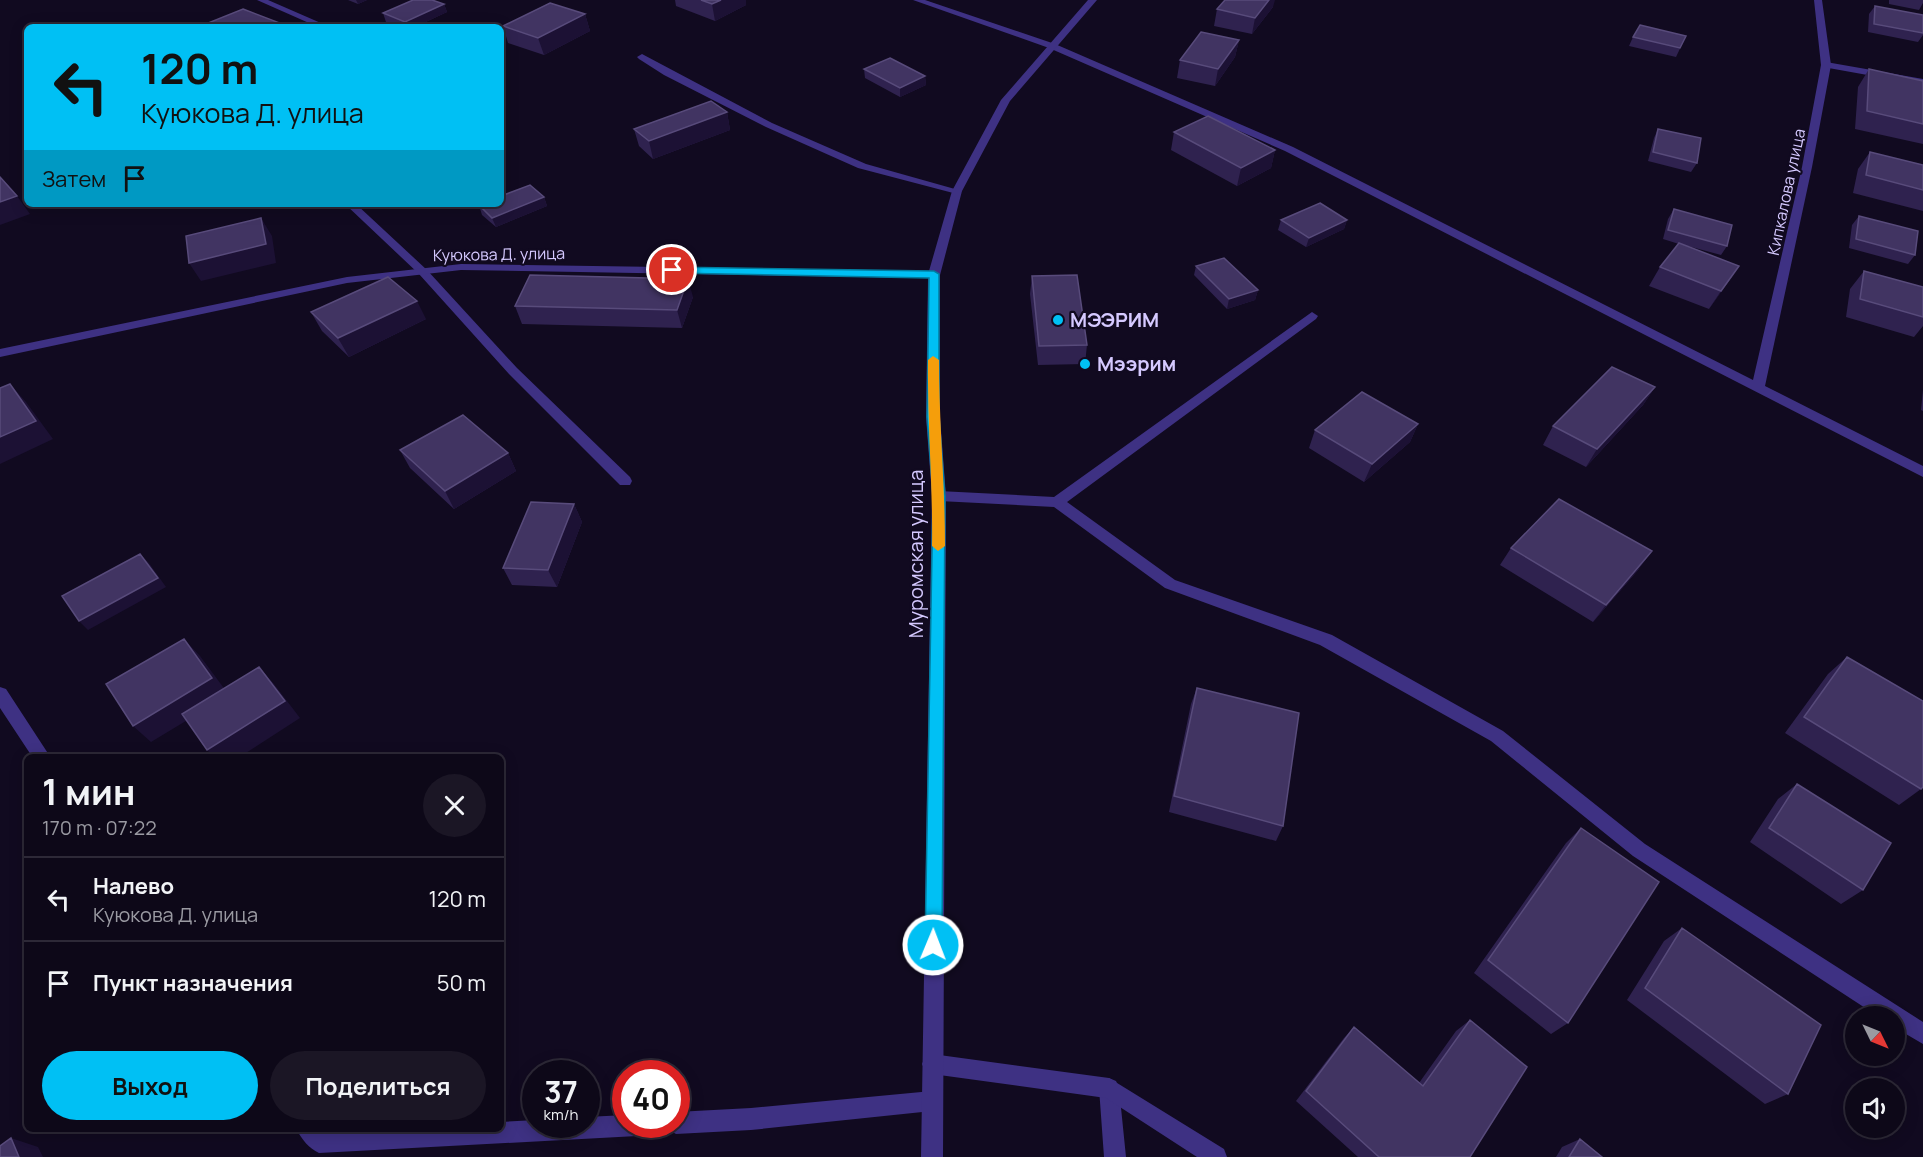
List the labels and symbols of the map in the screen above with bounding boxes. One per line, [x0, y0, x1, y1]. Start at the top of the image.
street label: Кипкалова улица [1762, 127, 1810, 257]
street label: Куюкова Д. улица [433, 242, 565, 266]
pin [646, 244, 697, 295]
place label: МЭЭРИМ [1070, 306, 1159, 333]
marker: МЭЭРИМ [1051, 313, 1065, 327]
place label: Мээрим [1097, 350, 1176, 377]
marker: Мээрим [1078, 357, 1092, 371]
street label: Муромская улица [902, 470, 929, 638]
position arrow [901, 913, 965, 977]
north arrow [1845, 1006, 1905, 1066]
speed limit sign: 40 [612, 1060, 690, 1138]

